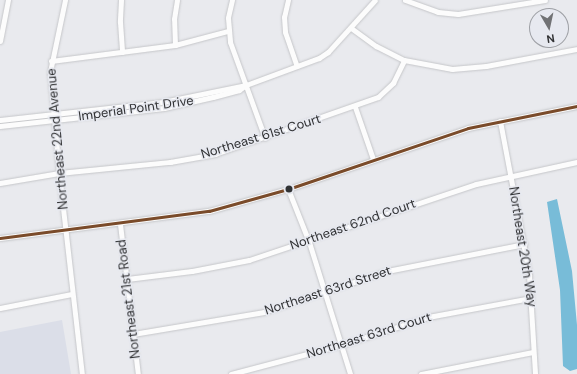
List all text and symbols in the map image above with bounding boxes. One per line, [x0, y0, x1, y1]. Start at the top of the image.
north arrow [529, 8, 569, 48]
text: N [546, 31, 556, 46]
street label: Northeast 22nd Avenue [44, 68, 72, 210]
street label: Imperial Point Drive [77, 93, 195, 125]
street label: Northeast 61st Court [199, 111, 323, 163]
unlabelled marker [284, 184, 294, 194]
street label: Northeast 20th Way [505, 186, 539, 308]
street label: Northeast 62nd Court [288, 196, 418, 254]
street label: Northeast 21st Road [114, 239, 144, 359]
street label: Northeast 63rd Street [263, 263, 393, 319]
street label: Northeast 63rd Court [305, 310, 433, 362]

